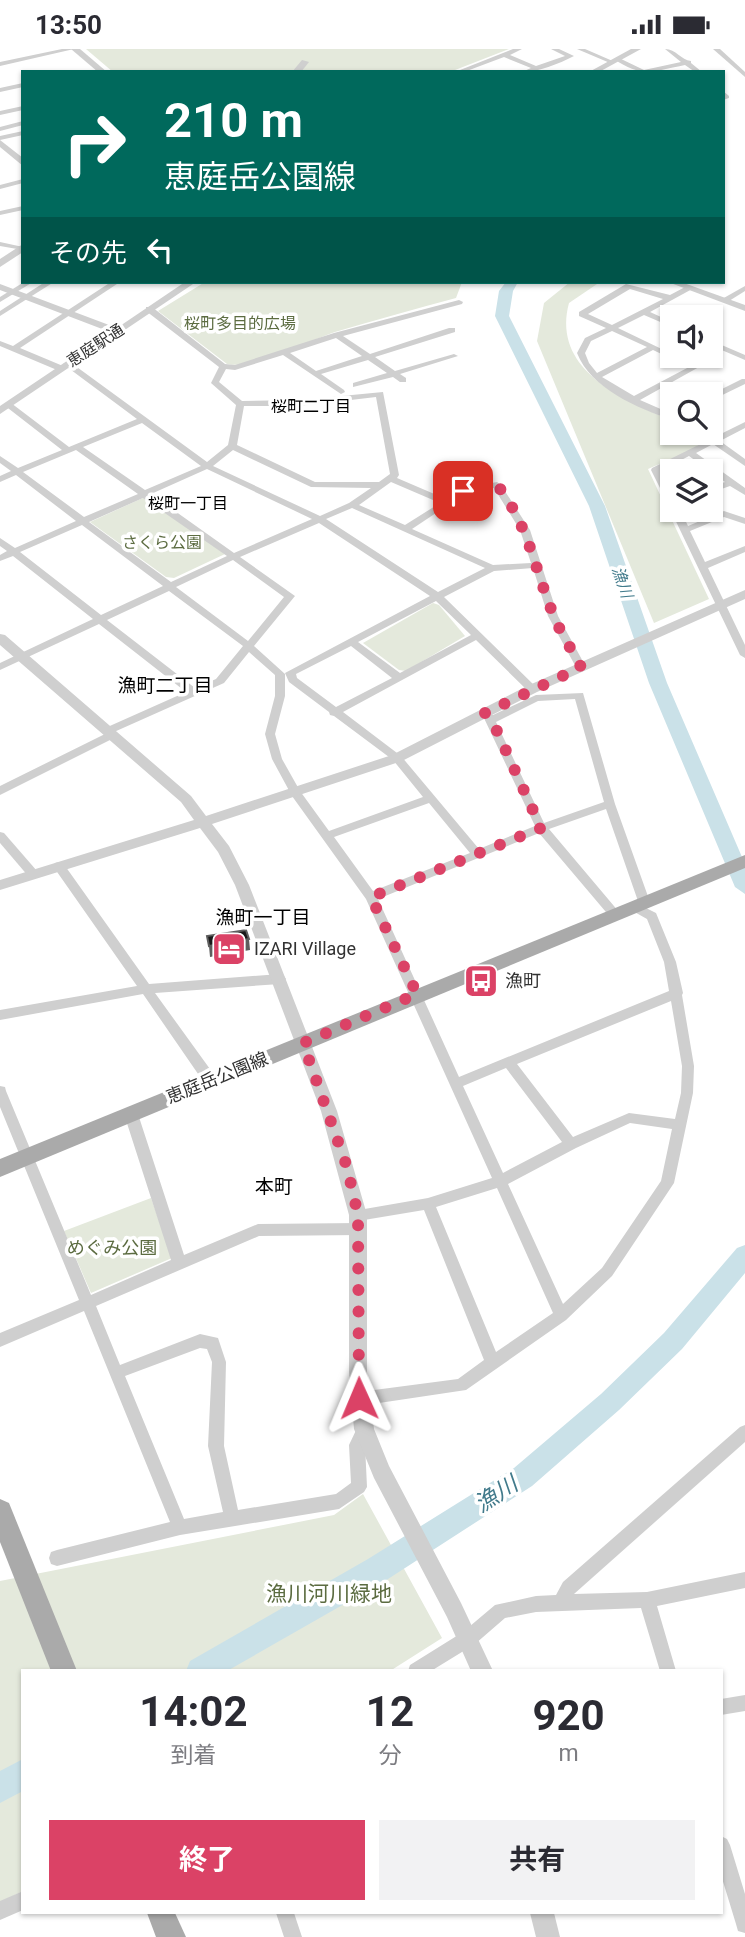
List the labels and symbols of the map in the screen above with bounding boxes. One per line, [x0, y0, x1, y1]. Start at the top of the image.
park label: 桜町多目的広場 [184, 314, 296, 333]
street label: 恵庭駅通 [63, 320, 127, 371]
district label: 桜町二丁目 [271, 397, 351, 416]
pin [433, 461, 493, 521]
district label: 桜町一丁目 [148, 494, 228, 513]
park label: さくら公園 [122, 533, 202, 552]
water label: 漁川 [608, 564, 637, 602]
district label: 漁町二丁目 [117, 674, 213, 697]
district label: 漁町一丁目 [215, 906, 311, 929]
hotel icon: IZARI Village [210, 930, 248, 968]
place label: IZARI Village [254, 938, 356, 959]
bus stop icon: 漁町 [462, 962, 500, 1000]
place label: 漁町 [505, 970, 541, 991]
street label: 恵庭岳公園線 [163, 1048, 271, 1108]
district label: 本町 [255, 1175, 293, 1198]
park label: めぐみ公園 [67, 1237, 157, 1258]
position arrow [322, 1361, 396, 1435]
water label: 漁川 [470, 1469, 525, 1518]
park label: 漁川河川緑地 [266, 1582, 392, 1606]

